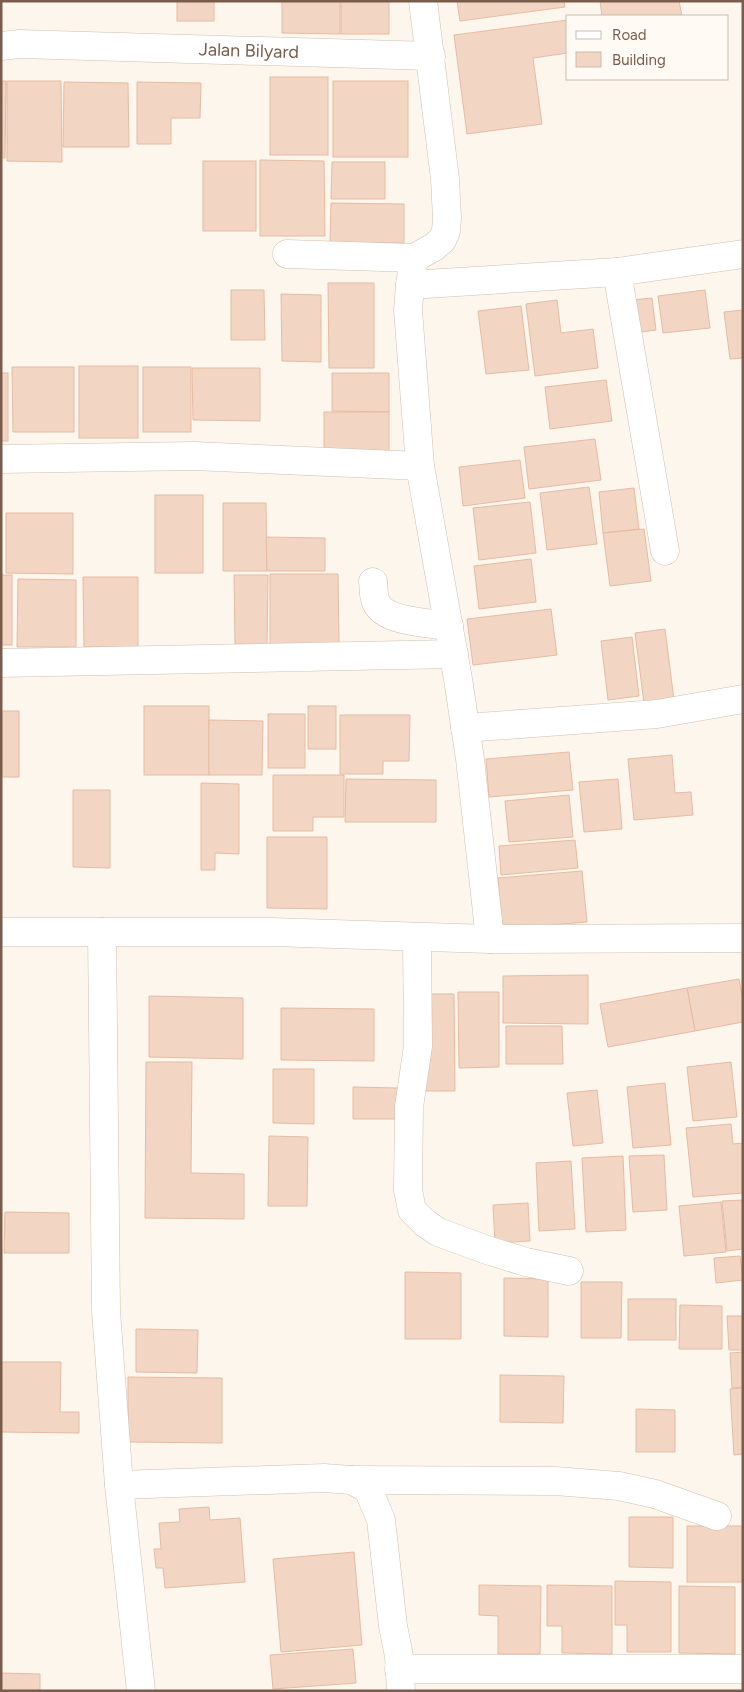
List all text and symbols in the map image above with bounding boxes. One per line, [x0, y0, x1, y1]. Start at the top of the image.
legend [566, 15, 729, 80]
text: Road [612, 26, 647, 44]
street label: Jalan Bilyard [198, 38, 299, 63]
text: Building [612, 51, 666, 69]

